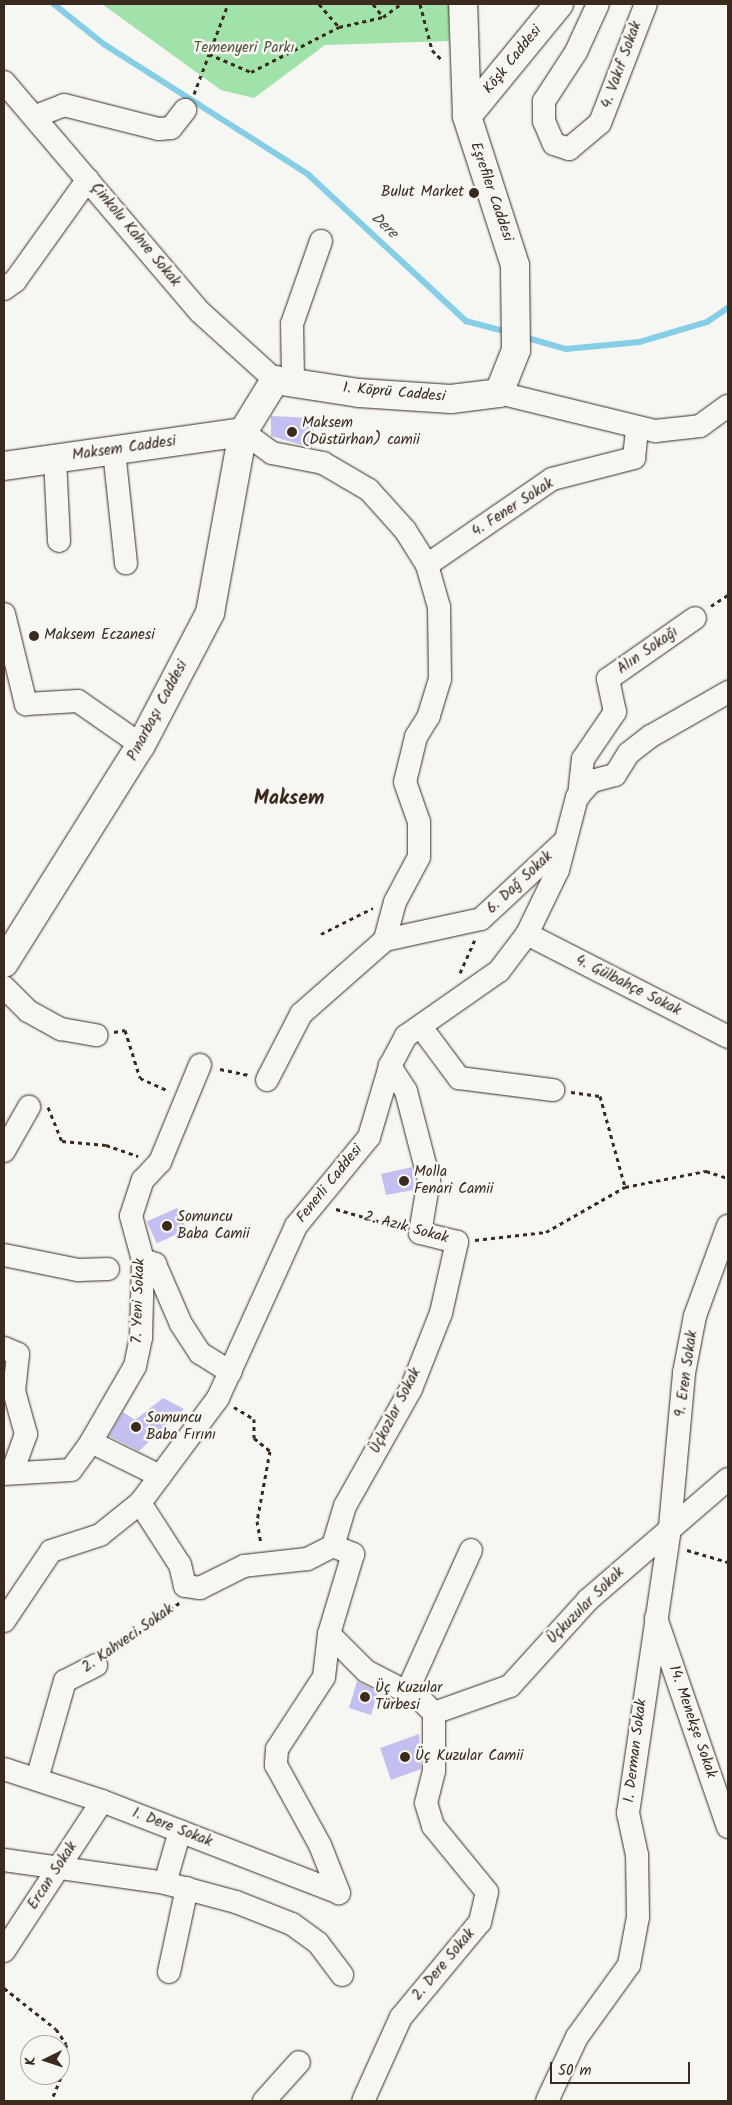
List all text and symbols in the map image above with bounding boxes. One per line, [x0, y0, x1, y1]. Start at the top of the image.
street label: 4. Vakıf Sokak [598, 19, 646, 111]
street label: Köşk Caddesi [480, 22, 546, 98]
park label: Temenyeri Parkı [194, 40, 294, 58]
street label: Eşrefiler Caddesi [466, 140, 516, 244]
street label: Çinkolu Kahve Sokak [86, 179, 184, 291]
place label: Bulut Market [381, 184, 464, 202]
marker: Bulut Market [468, 187, 480, 199]
water label: Dere [366, 209, 402, 243]
street label: 1. Köprü Caddesi [342, 380, 446, 406]
place label: Maksem (Düstürhan) camii [302, 414, 420, 449]
marker: Maksem (Düstürhan) camii [286, 426, 298, 438]
street label: Maksem Caddesi [71, 433, 177, 465]
street label: 4. Fener Sokak [469, 475, 557, 541]
street label: Alın Sokağı [614, 623, 682, 679]
place label: Maksem Eczanesi [44, 627, 155, 645]
marker: Maksem Eczanesi [28, 630, 40, 642]
street label: Pınarbaşı Caddesi [124, 658, 192, 764]
district label: Maksem [254, 787, 324, 811]
street label: 6. Dağ Sokak [483, 848, 557, 918]
street label: 4. Gülbahçe Sokak [572, 952, 684, 1020]
street label: Fenerli Caddesi [293, 1141, 367, 1227]
place label: Molla Fenari Camii [414, 1163, 493, 1198]
marker: Molla Fenari Camii [398, 1175, 410, 1187]
place label: Somuncu Baba Camii [177, 1208, 250, 1243]
street label: 2. Azık Sokak [362, 1208, 450, 1248]
marker: Somuncu Baba Camii [161, 1220, 173, 1232]
street label: 7. Yeni Sokak [129, 1258, 149, 1344]
street label: 9. Eren Sokak [672, 1330, 702, 1418]
street label: Üçkozlar Sokak [367, 1365, 425, 1457]
place label: Somuncu Baba Fırını [146, 1409, 216, 1444]
marker: Somuncu Baba Fırını [130, 1421, 142, 1433]
street label: Üçkuzular Sokak [544, 1564, 628, 1648]
street label: 2. Kahveci Sokak [79, 1601, 177, 1677]
street label: 14. Menekşe Sokak [664, 1663, 720, 1781]
place label: Üç Kuzular Türbesi [375, 1679, 442, 1714]
marker: Üç Kuzular Türbesi [359, 1691, 371, 1703]
street label: 1. Derman Sokak [621, 1698, 651, 1804]
place label: Üç Kuzular Camii [415, 1748, 523, 1766]
marker: Üç Kuzular Camii [399, 1751, 411, 1763]
street label: 1. Dere Sokak [129, 1804, 215, 1852]
street label: Ercan Sokak [24, 1839, 82, 1913]
street label: 2. Dere Sokak [409, 1925, 479, 2005]
north arrow [20, 2035, 70, 2085]
scale bar [552, 2052, 692, 2084]
text: K [20, 2056, 42, 2066]
text: 50 m [558, 2059, 592, 2083]

